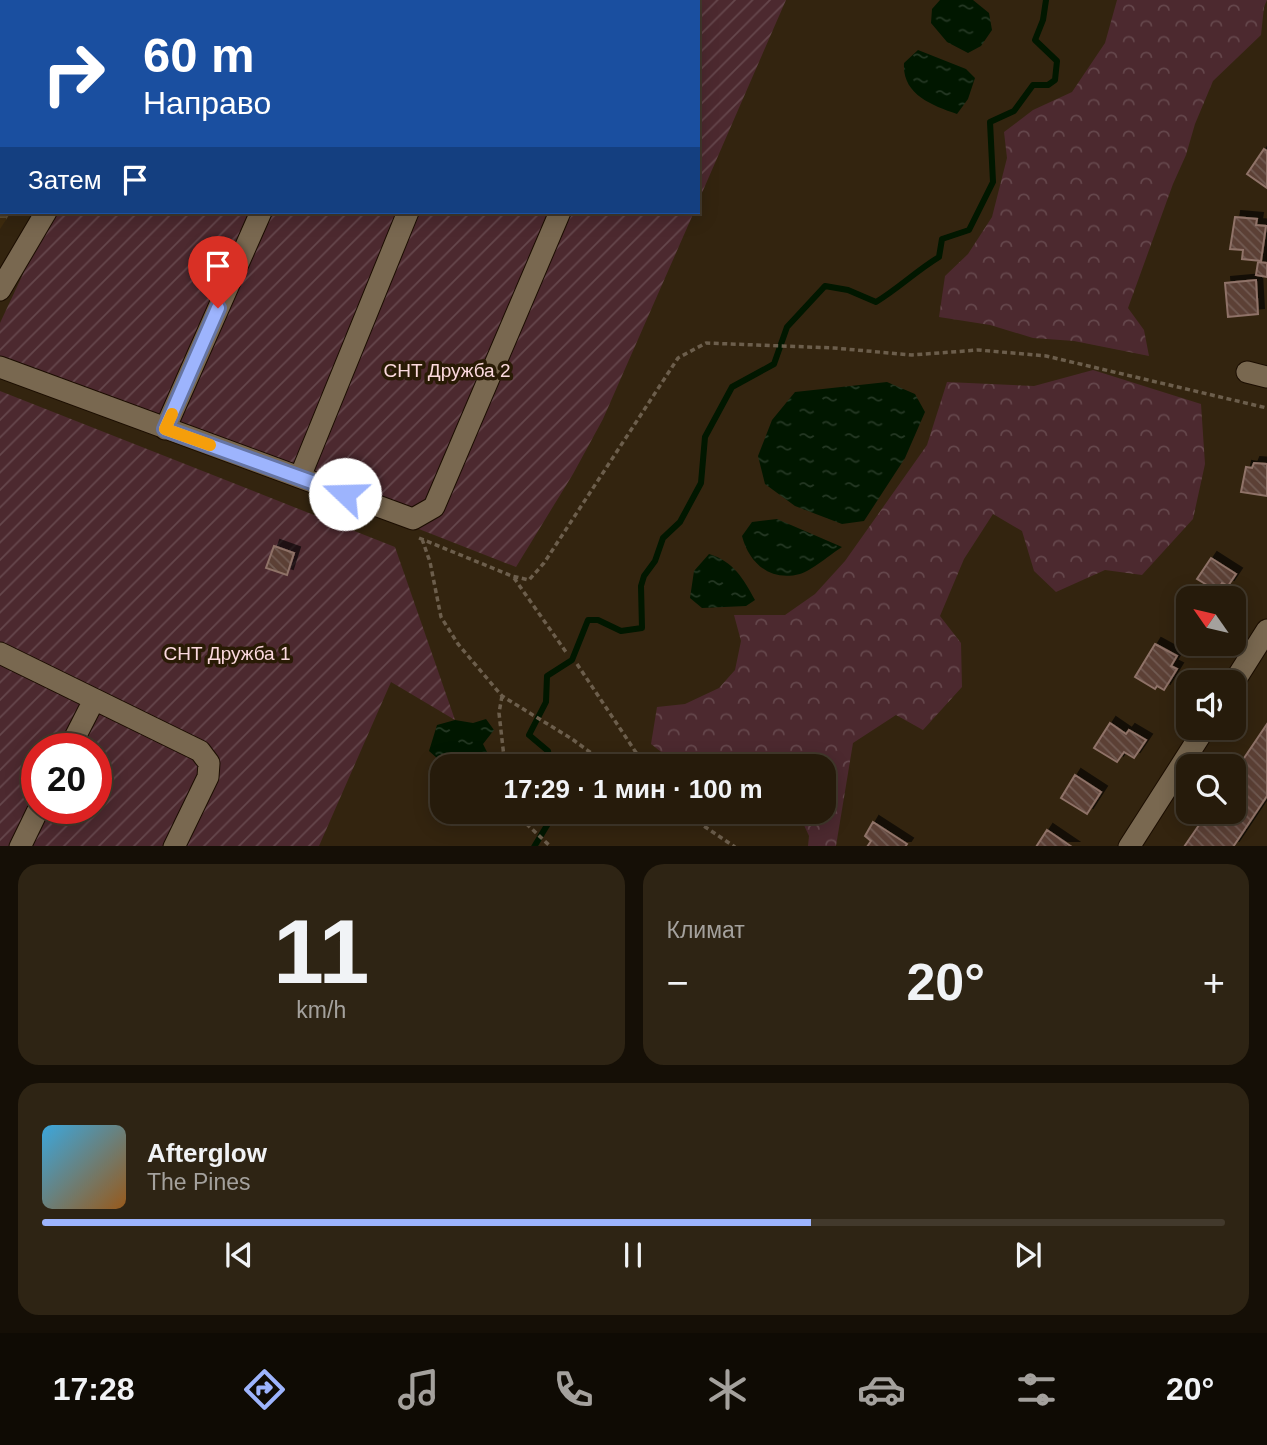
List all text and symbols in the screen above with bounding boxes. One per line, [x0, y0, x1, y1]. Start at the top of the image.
icon: right [28, 28, 119, 119]
text: 60 m [143, 28, 255, 82]
text: Направо [143, 85, 271, 121]
icon: arrive [116, 161, 154, 199]
text: Затем [28, 165, 102, 195]
pin [188, 236, 248, 308]
icon: arrive [199, 247, 237, 285]
park label: СНТ Дружба 2 [383, 360, 511, 381]
position arrow [308, 457, 382, 531]
north arrow [1176, 586, 1246, 656]
map controls [1176, 586, 1246, 824]
park label: СНТ Дружба 1 [163, 643, 291, 664]
button: sound [1176, 670, 1246, 740]
speed limit sign: 20 [21, 733, 112, 824]
button: search [1176, 754, 1246, 824]
text: 17:29 · 1 мин · 100 m [503, 774, 763, 804]
text: 11 [273, 901, 369, 1002]
text: Климат [667, 917, 745, 943]
text: 20° [906, 953, 985, 1011]
text: − [667, 962, 689, 1004]
text: + [1203, 962, 1225, 1004]
text: km/h [296, 997, 346, 1023]
text: Afterglow [147, 1138, 267, 1168]
text: The Pines [147, 1169, 251, 1195]
icon: previous [220, 1236, 258, 1274]
icon: pause [614, 1236, 652, 1274]
icon: next [1009, 1236, 1047, 1274]
icon: directions [240, 1365, 289, 1414]
icon: music [394, 1365, 443, 1414]
icon: phone [549, 1365, 598, 1414]
icon: climate [703, 1365, 752, 1414]
icon: car [857, 1365, 906, 1414]
icon: filters [1012, 1365, 1061, 1414]
text: 17:28 [53, 1371, 135, 1407]
text: 20° [1166, 1371, 1214, 1407]

